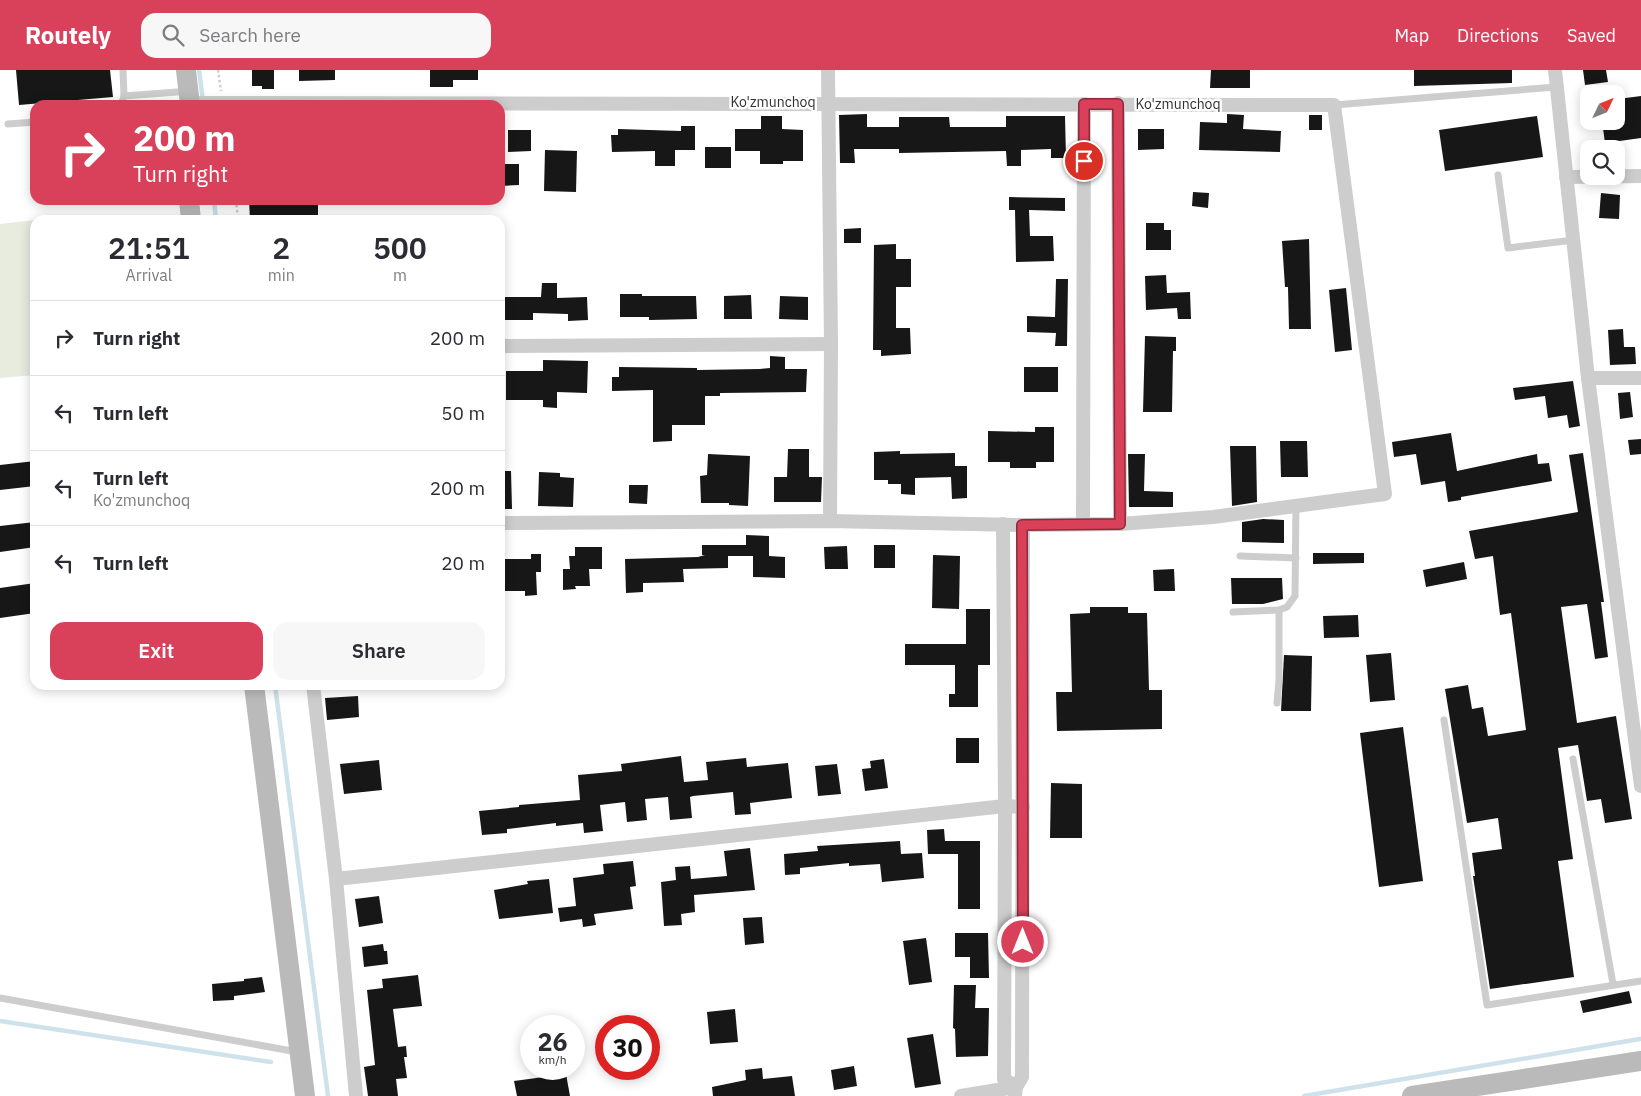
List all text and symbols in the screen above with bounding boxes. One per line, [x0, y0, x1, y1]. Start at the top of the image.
search box [141, 13, 491, 58]
text: Routely [25, 19, 111, 51]
icon: search [159, 21, 187, 49]
text: Search here [199, 23, 301, 47]
text: Map [1394, 24, 1429, 47]
text: Directions [1457, 24, 1539, 47]
text: Saved [1567, 24, 1616, 47]
north arrow [1580, 85, 1625, 130]
map controls [1580, 85, 1625, 185]
street label: Ko'zmunchoq [730, 93, 816, 111]
street label: Ko'zmunchoq [1135, 95, 1221, 113]
text: 200 m [133, 115, 236, 161]
icon: right [50, 120, 115, 185]
pin [1063, 140, 1105, 182]
button: search [1580, 140, 1625, 185]
icon: arrive [1070, 147, 1098, 175]
text: Turn right [133, 159, 228, 188]
text: 21:51 [108, 228, 190, 267]
text: 2 [272, 228, 290, 267]
text: 500 [373, 228, 427, 267]
text: Arrival [126, 265, 172, 285]
text: min [268, 265, 295, 285]
text: m [393, 265, 407, 285]
icon: right [50, 324, 78, 352]
text: Turn right [93, 326, 180, 350]
text: 200 m [430, 326, 485, 350]
icon: left [50, 399, 78, 427]
text: Turn left [93, 401, 169, 425]
text: 50 m [441, 401, 485, 425]
text: Turn left [93, 466, 169, 490]
icon: left [50, 474, 78, 502]
text: 200 m [430, 476, 485, 500]
text: Ko'zmunchoq [93, 490, 190, 510]
icon: left [50, 549, 78, 577]
text: Turn left [93, 551, 169, 575]
text: 20 m [441, 551, 485, 575]
button: Exit [50, 622, 263, 680]
button: Share [273, 622, 485, 680]
position arrow [996, 915, 1048, 967]
speed limit sign: 30 [595, 1015, 660, 1080]
text: 26 [537, 1025, 568, 1058]
text: km/h [538, 1052, 567, 1067]

